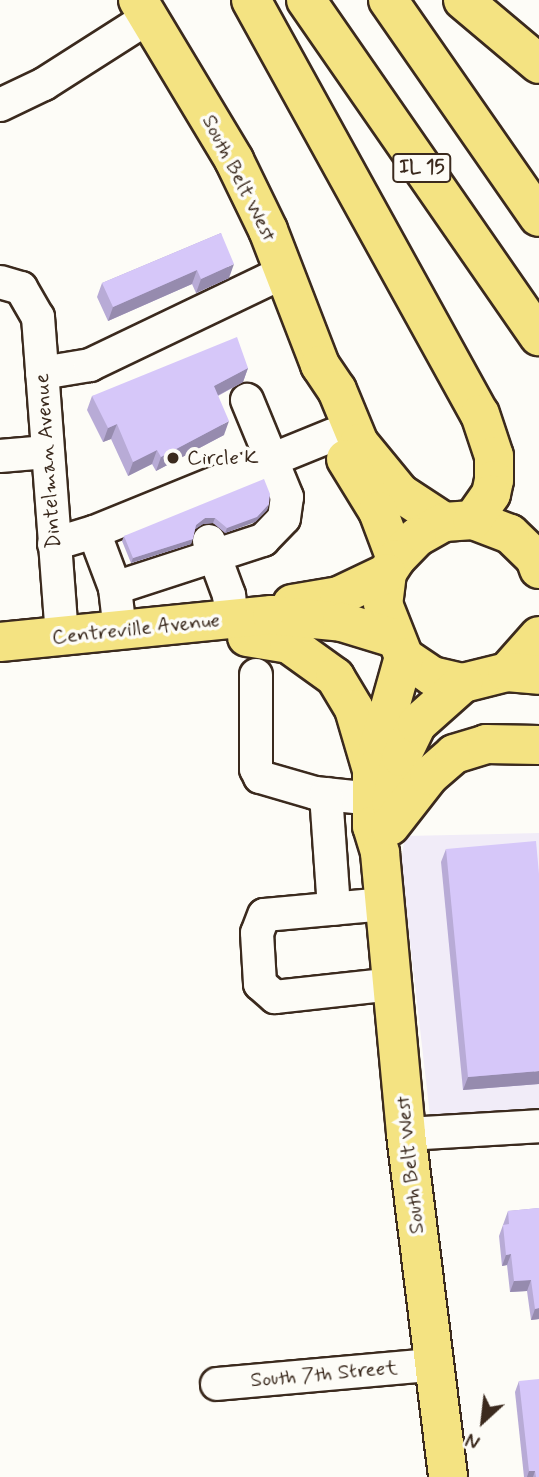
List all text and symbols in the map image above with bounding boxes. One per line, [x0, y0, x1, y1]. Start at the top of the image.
street label: South Belt West [196, 111, 282, 245]
road number: IL 15 [392, 152, 452, 184]
street label: Dintelman Avenue [29, 372, 67, 550]
place label: Circle K [187, 445, 259, 471]
marker: Circle K [165, 450, 181, 466]
street label: Centreville Avenue [49, 608, 223, 650]
street label: South Belt West [390, 1095, 430, 1235]
street label: South 7th Street [249, 1355, 399, 1393]
north arrow [448, 1386, 518, 1456]
text: N [462, 1426, 485, 1454]

